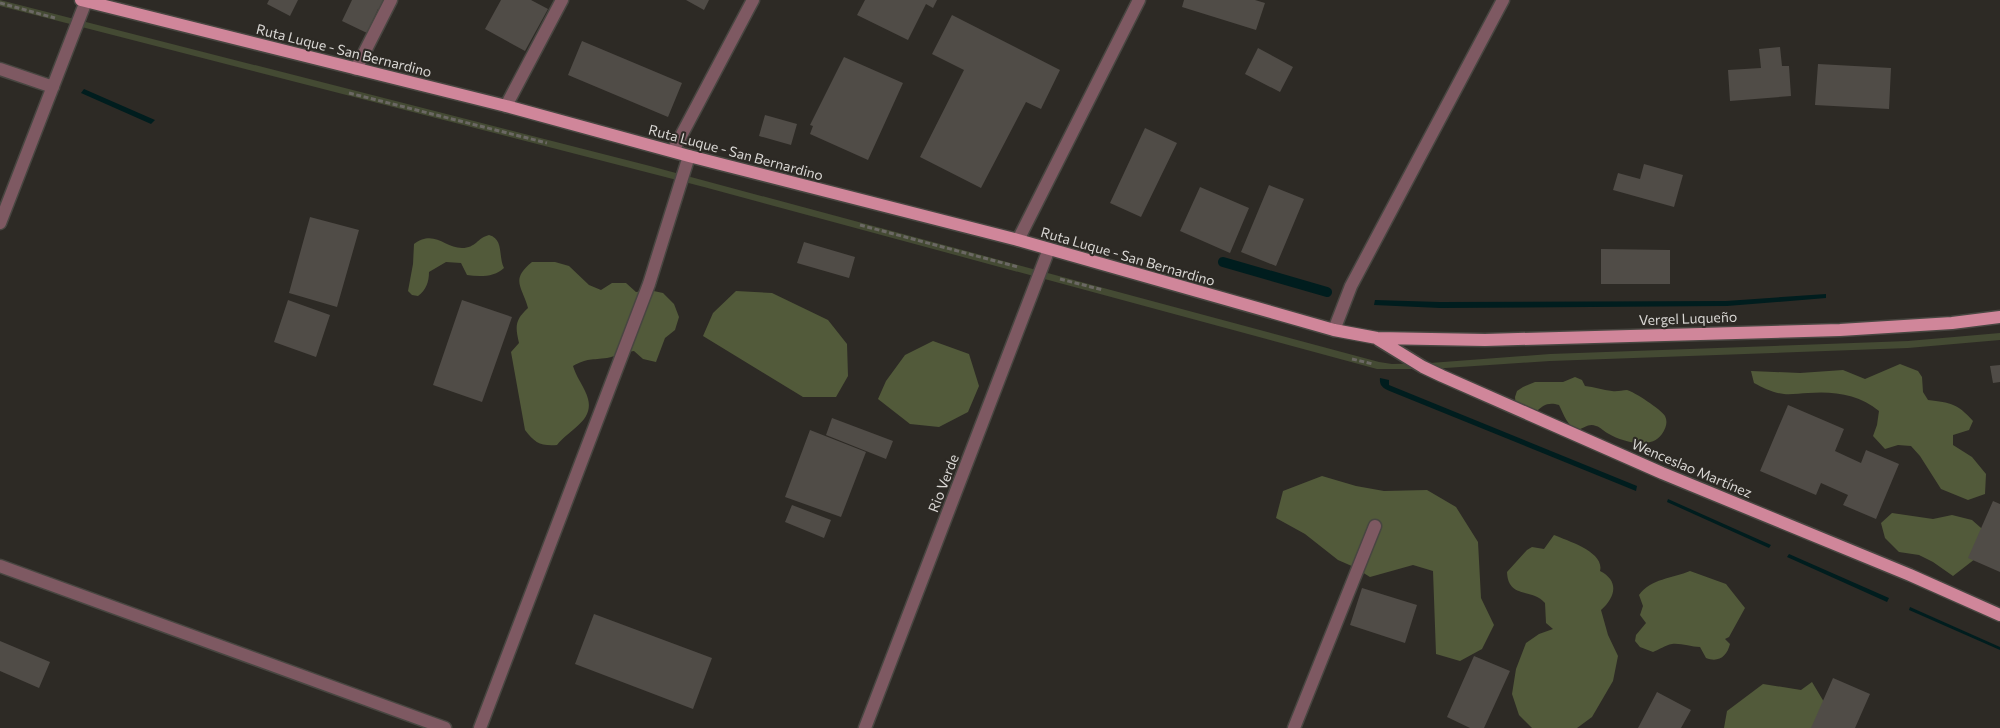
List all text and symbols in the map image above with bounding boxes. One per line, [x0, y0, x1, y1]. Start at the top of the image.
street label: Ruta Luque - San Bernardino [254, 20, 434, 80]
street label: Ruta Luque - San Bernardino [647, 120, 825, 184]
street label: Ruta Luque - San Bernardino [1039, 223, 1217, 289]
street label: Vergel Luqueño [1639, 308, 1737, 328]
street label: Wenceslao Martínez [1629, 435, 1755, 501]
street label: Rio Verde [924, 452, 962, 514]

